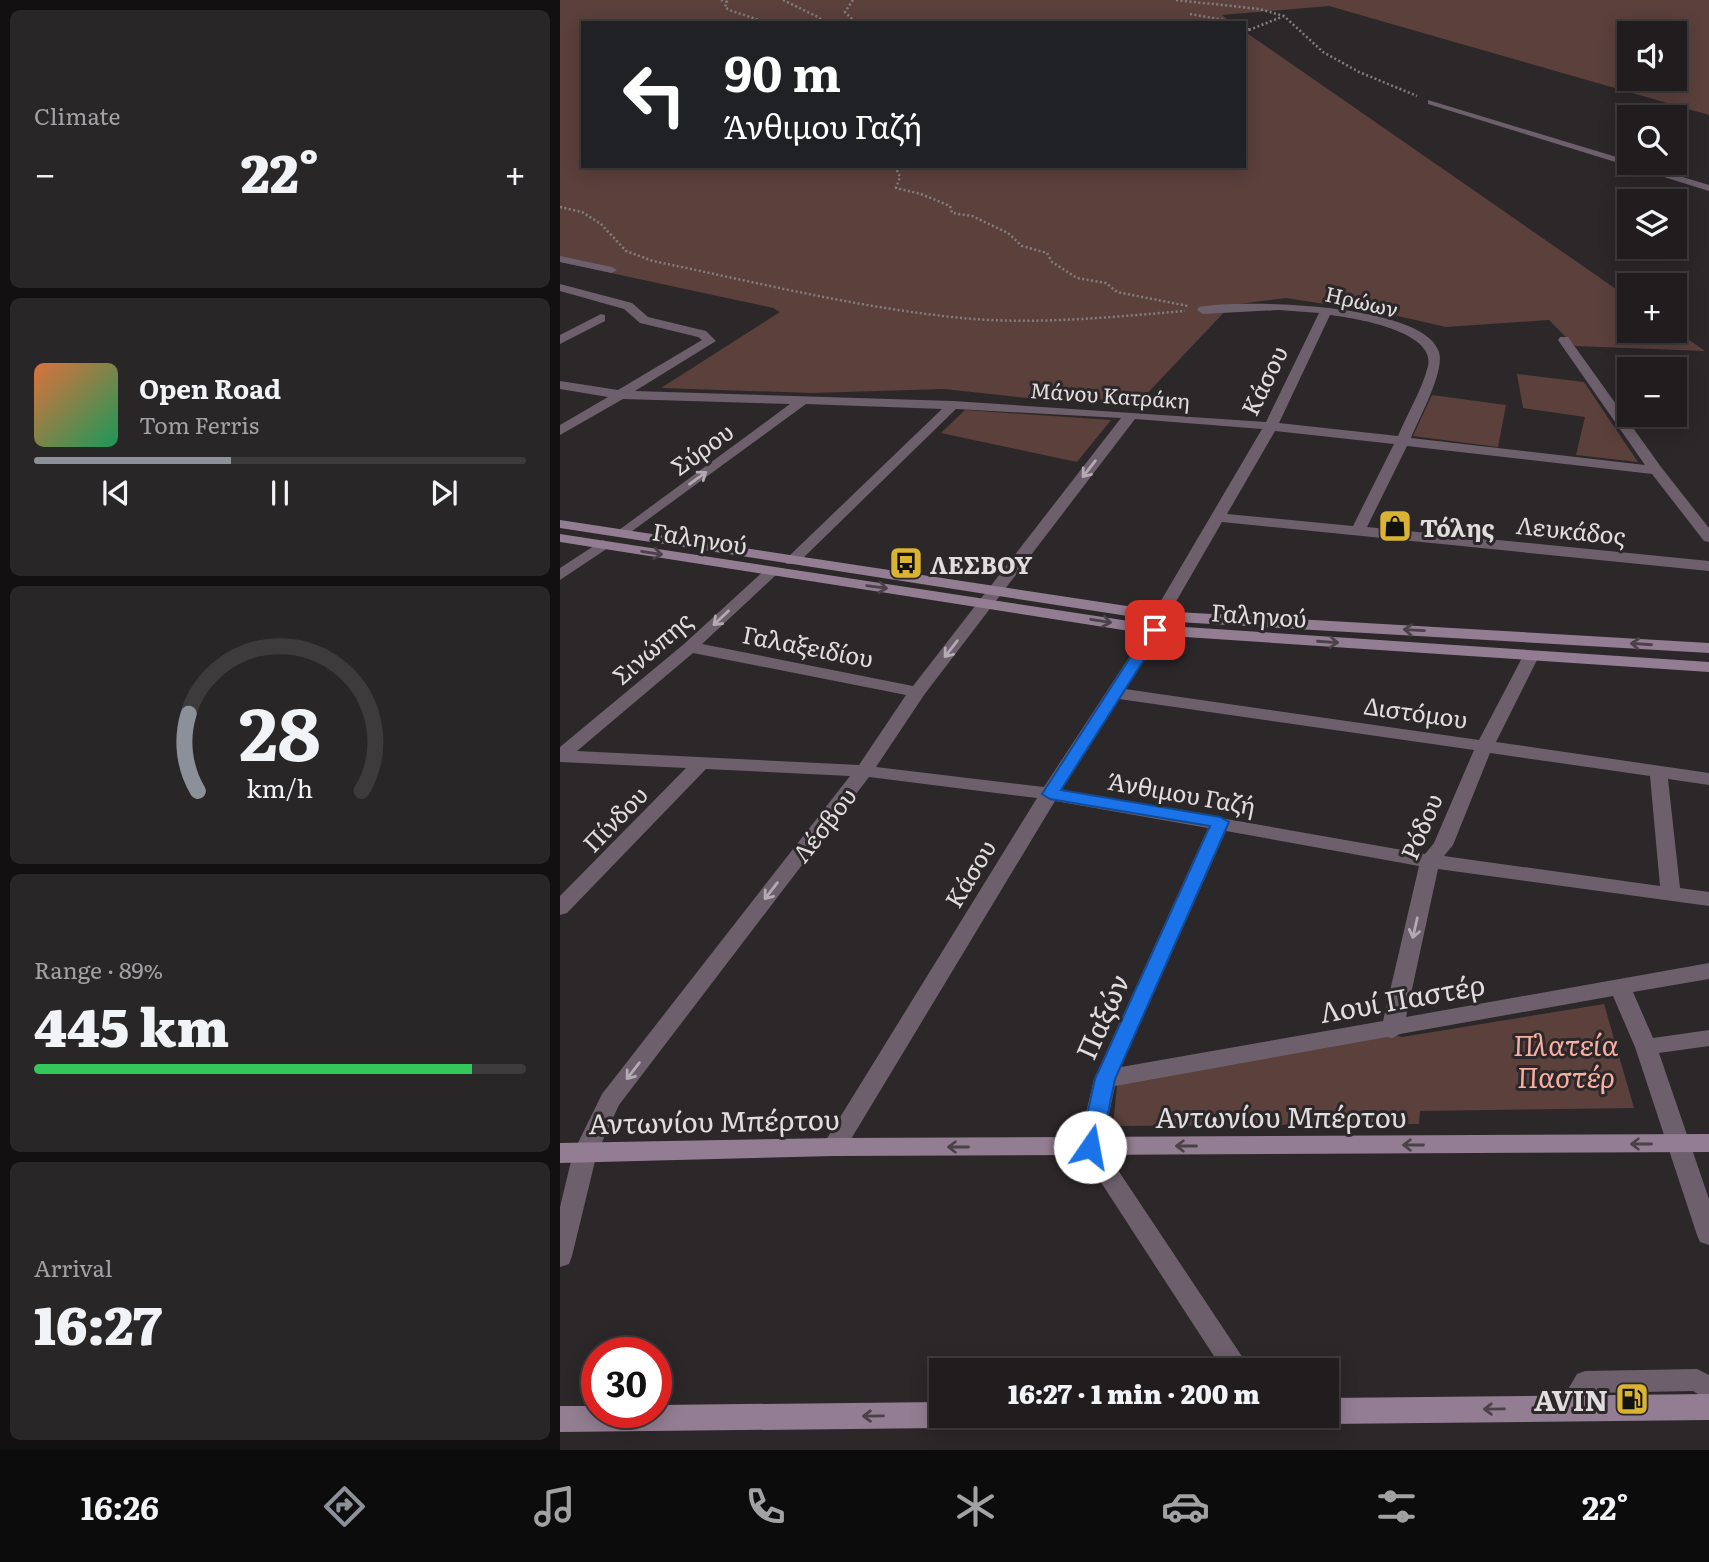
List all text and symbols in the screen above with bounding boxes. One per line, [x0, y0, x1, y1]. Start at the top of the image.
map controls [1617, 21, 1687, 427]
button: sound [1617, 21, 1687, 91]
text: 90 m [724, 34, 841, 107]
icon: left [609, 49, 700, 140]
text: Climate [34, 98, 120, 132]
text: Άνθιμου Γαζή [724, 101, 922, 149]
button: search [1617, 105, 1687, 175]
text: 22° [241, 132, 319, 209]
text: − [34, 143, 56, 200]
text: + [504, 143, 526, 200]
button: layers [1617, 189, 1687, 259]
button: + [1617, 273, 1687, 343]
street label: Ηρώων [1322, 277, 1402, 323]
street label: Κάσου [1231, 339, 1295, 421]
button: − [1617, 357, 1687, 427]
text: Open Road [139, 368, 281, 407]
street label: Μάνου Κατράκη [1029, 373, 1191, 415]
text: Tom Ferris [139, 407, 259, 441]
street label: Σύρου [662, 413, 740, 483]
one-way arrow [1081, 459, 1096, 478]
one-way arrow [689, 471, 708, 486]
icon: previous [97, 474, 135, 512]
icon: pause [261, 474, 299, 512]
icon: next [425, 474, 463, 512]
street label: Λευκάδος [1514, 506, 1628, 552]
shop icon: Τόλης [1376, 507, 1414, 545]
place label: Τόλης [1420, 509, 1494, 544]
street label: Γαληνού [650, 512, 750, 562]
bus stop icon: ΛΕΣΒΟΥ [887, 544, 925, 582]
place label: ΛΕΣΒΟΥ [930, 546, 1033, 581]
one-way arrow [640, 547, 663, 560]
one-way arrow [865, 581, 887, 594]
street label: Γαληνού [1210, 593, 1308, 635]
pin [1125, 600, 1185, 660]
street label: Σινώπης [603, 602, 699, 692]
one-way arrow [713, 610, 730, 627]
icon: arrive [1136, 611, 1174, 649]
street label: Γαλαξειδίου [740, 615, 876, 675]
one-way arrow [1090, 615, 1112, 628]
one-way arrow [1403, 624, 1426, 637]
one-way arrow [1316, 636, 1339, 649]
one-way arrow [1630, 637, 1653, 650]
one-way arrow [943, 640, 958, 658]
text: 28 [239, 675, 321, 783]
street label: Διστόμου [1362, 686, 1470, 736]
street label: Άνθιμου Γαζή [1106, 762, 1258, 822]
text: km/h [247, 769, 313, 806]
street label: Πίνδου [574, 777, 654, 859]
street label: Λέσβου [783, 779, 863, 869]
street label: Ρόδου [1390, 787, 1450, 865]
street label: Κάσου [935, 832, 1003, 914]
one-way arrow [764, 882, 779, 900]
one-way arrow [1407, 916, 1421, 939]
text: Range · 89% [34, 952, 163, 986]
street label: Λουί Παστέρ [1316, 962, 1488, 1032]
street label: Παξών [1064, 966, 1138, 1066]
text: 445 km [34, 986, 229, 1063]
park label: Πλατεία Παστέρ [1513, 1023, 1619, 1097]
one-way arrow [625, 1062, 640, 1080]
street label: Αντωνίου Μπέρτου [1155, 1095, 1407, 1137]
street label: Αντωνίου Μπέρτου [588, 1097, 840, 1143]
position arrow [1053, 1110, 1127, 1184]
one-way arrow [1630, 1137, 1653, 1150]
one-way arrow [1402, 1138, 1425, 1152]
one-way arrow [947, 1140, 970, 1154]
one-way arrow [1175, 1140, 1198, 1153]
text: Arrival [34, 1250, 113, 1284]
text: 16:27 [34, 1284, 162, 1361]
speed limit sign: 30 [581, 1337, 672, 1428]
text: 16:27 · 1 min · 200 m [1008, 1373, 1260, 1412]
place label: AVIN [1534, 1378, 1608, 1420]
fuel station icon: AVIN [1613, 1380, 1651, 1418]
one-way arrow [1483, 1402, 1506, 1416]
one-way arrow [862, 1409, 885, 1423]
text: 16:26 [81, 1482, 159, 1530]
icon: directions [320, 1482, 369, 1531]
icon: music [530, 1482, 579, 1531]
icon: phone [741, 1482, 790, 1531]
icon: climate [951, 1482, 1000, 1531]
icon: car [1161, 1482, 1210, 1531]
icon: filters [1372, 1482, 1421, 1531]
text: 22° [1582, 1482, 1628, 1530]

